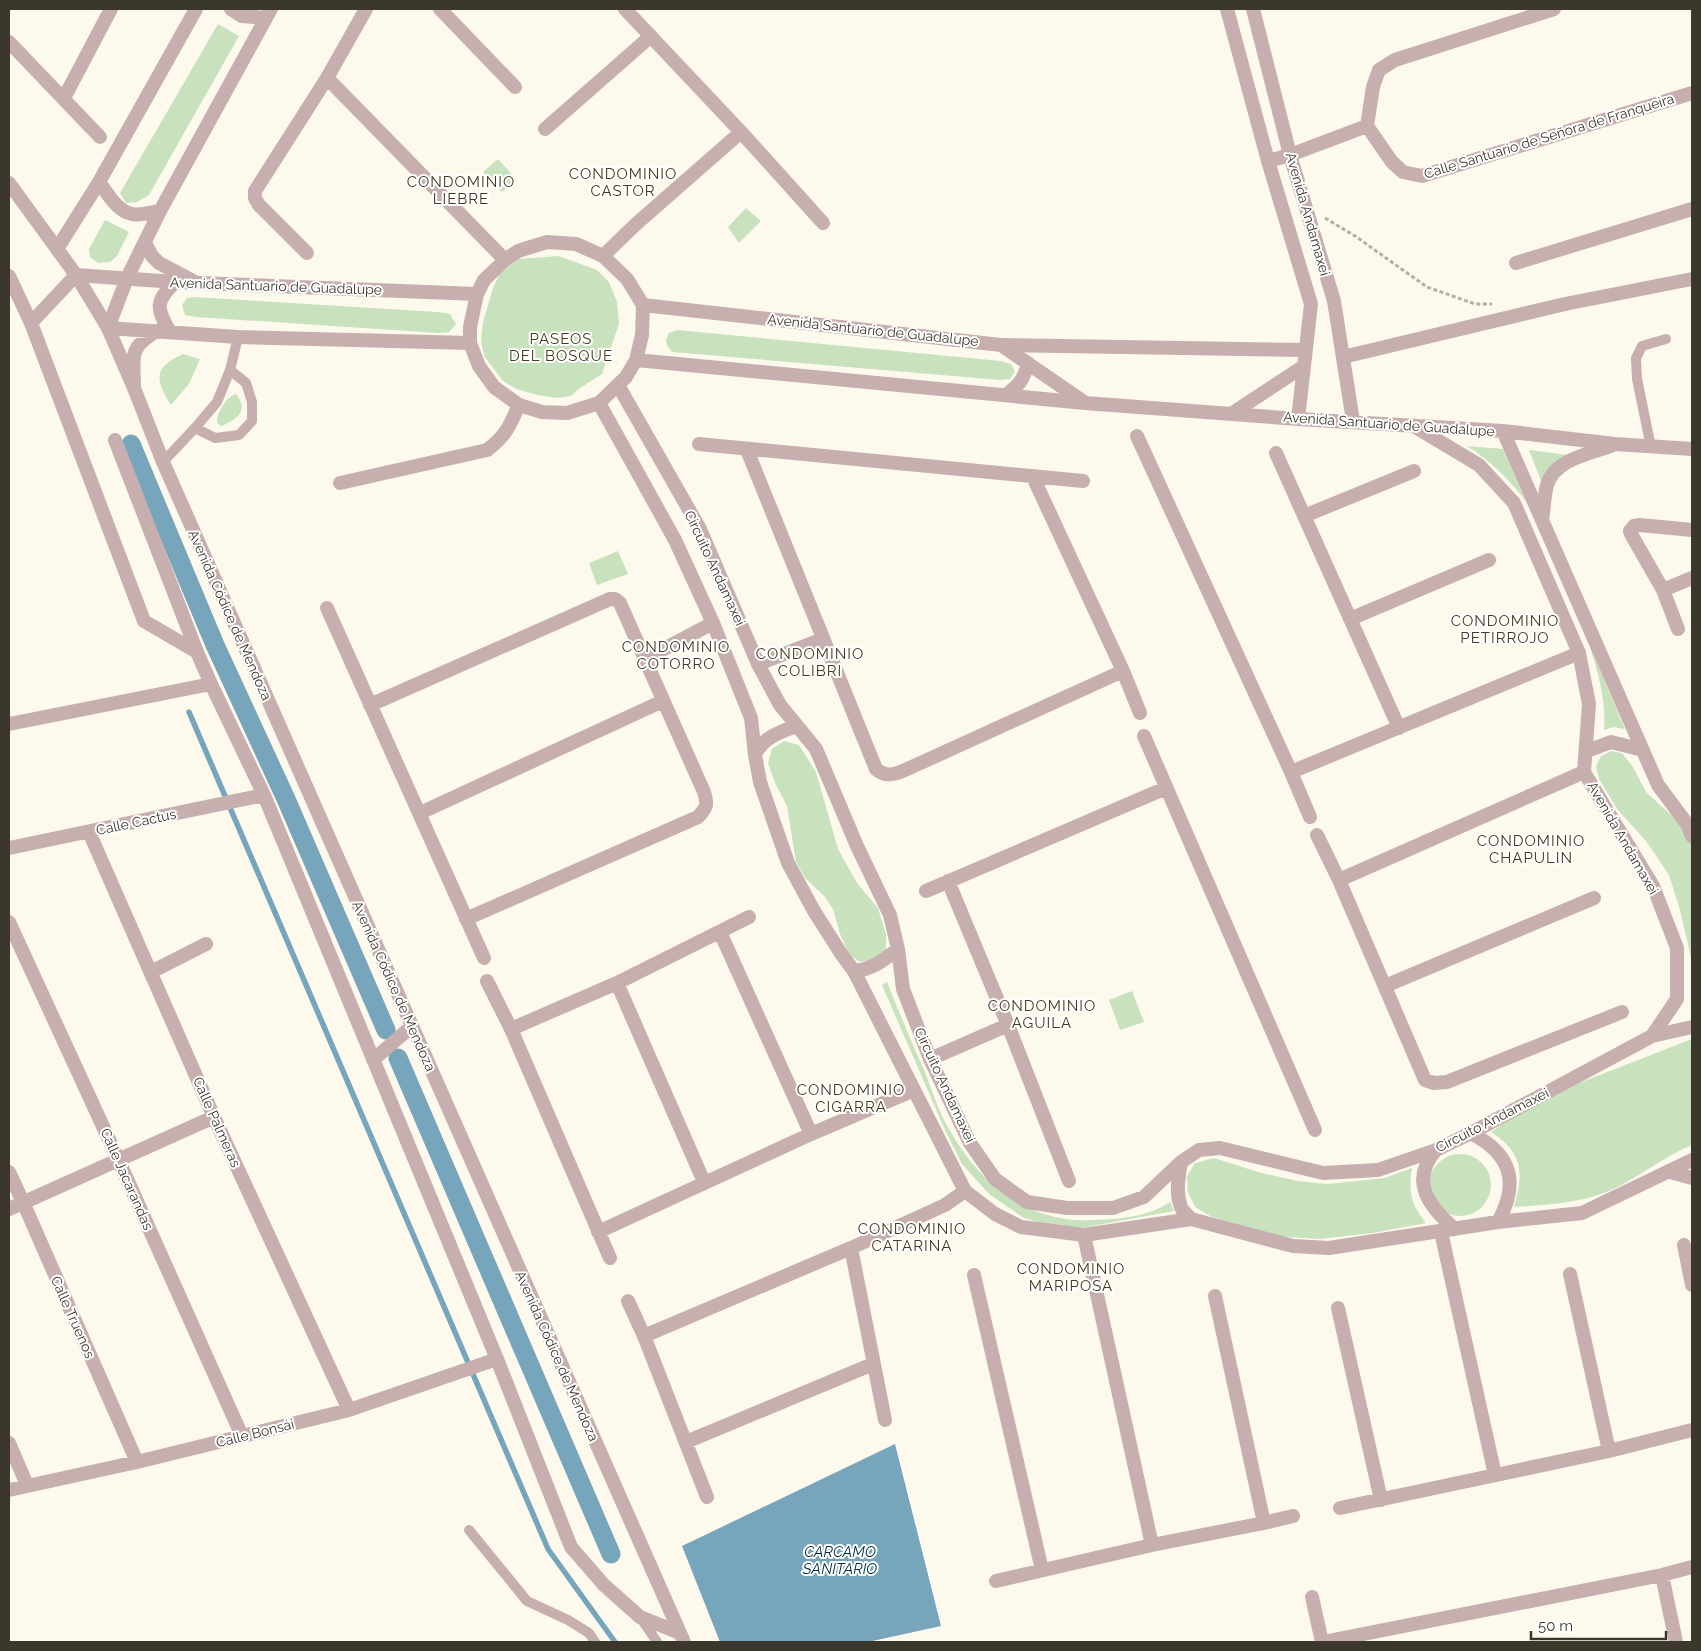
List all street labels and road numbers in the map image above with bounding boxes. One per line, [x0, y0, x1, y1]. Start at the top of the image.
street label: Calle Santuario de Señora de Franqueira [1422, 90, 1676, 182]
street label: Avenida Andamaxei [1283, 150, 1333, 278]
street label: Avenida Santuario de Guadalupe [170, 274, 382, 298]
street label: Avenida Santuario de Guadalupe [767, 311, 979, 349]
street label: Avenida Santuario de Guadalupe [1283, 409, 1495, 439]
street label: Circuito Andamaxei [681, 508, 749, 628]
street label: Avenida Códice de Mendoza [185, 527, 275, 703]
street label: Avenida Andamaxei [1584, 779, 1662, 897]
street label: Calle Cactus [95, 806, 178, 838]
street label: Avenida Códice de Mendoza [349, 898, 439, 1074]
street label: Circuito Andamaxei [911, 1025, 979, 1145]
street label: Calle Palmeras [190, 1074, 244, 1170]
street label: Circuito Andamaxei [1433, 1085, 1551, 1155]
street label: Calle Jacarandas [97, 1126, 157, 1233]
street label: Avenida Códice de Mendoza [512, 1268, 602, 1444]
street label: Calle Truenos [48, 1273, 98, 1361]
street label: Calle Bonsái [214, 1416, 296, 1450]

